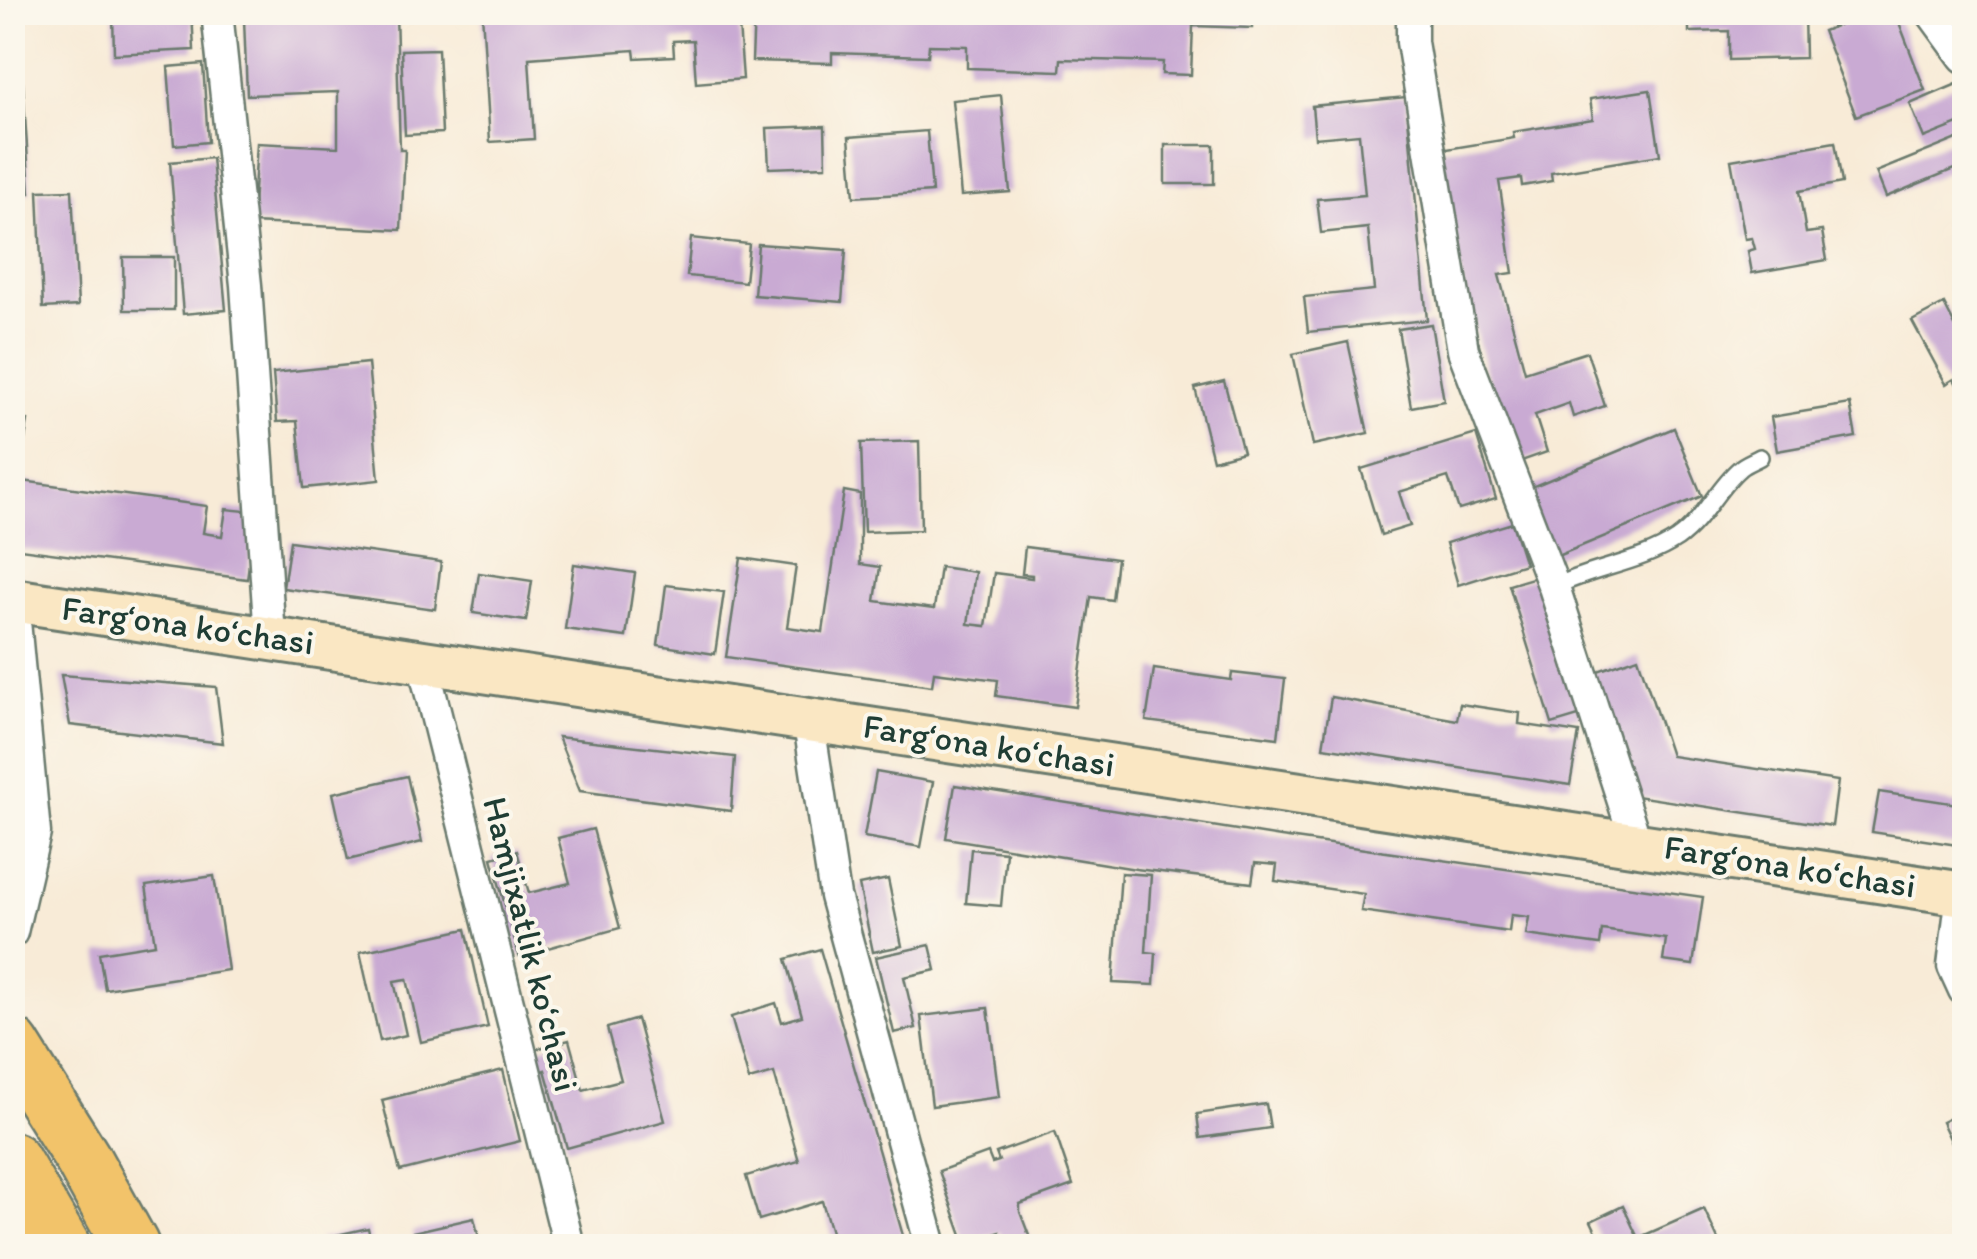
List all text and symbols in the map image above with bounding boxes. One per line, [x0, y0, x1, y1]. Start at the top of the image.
street label: Fargʻona koʻchasi [59, 587, 317, 663]
street label: Fargʻona koʻchasi [860, 704, 1118, 786]
street label: Hamjixatlik koʻchasi [474, 792, 588, 1096]
street label: Fargʻona koʻchasi [1661, 825, 1919, 907]

